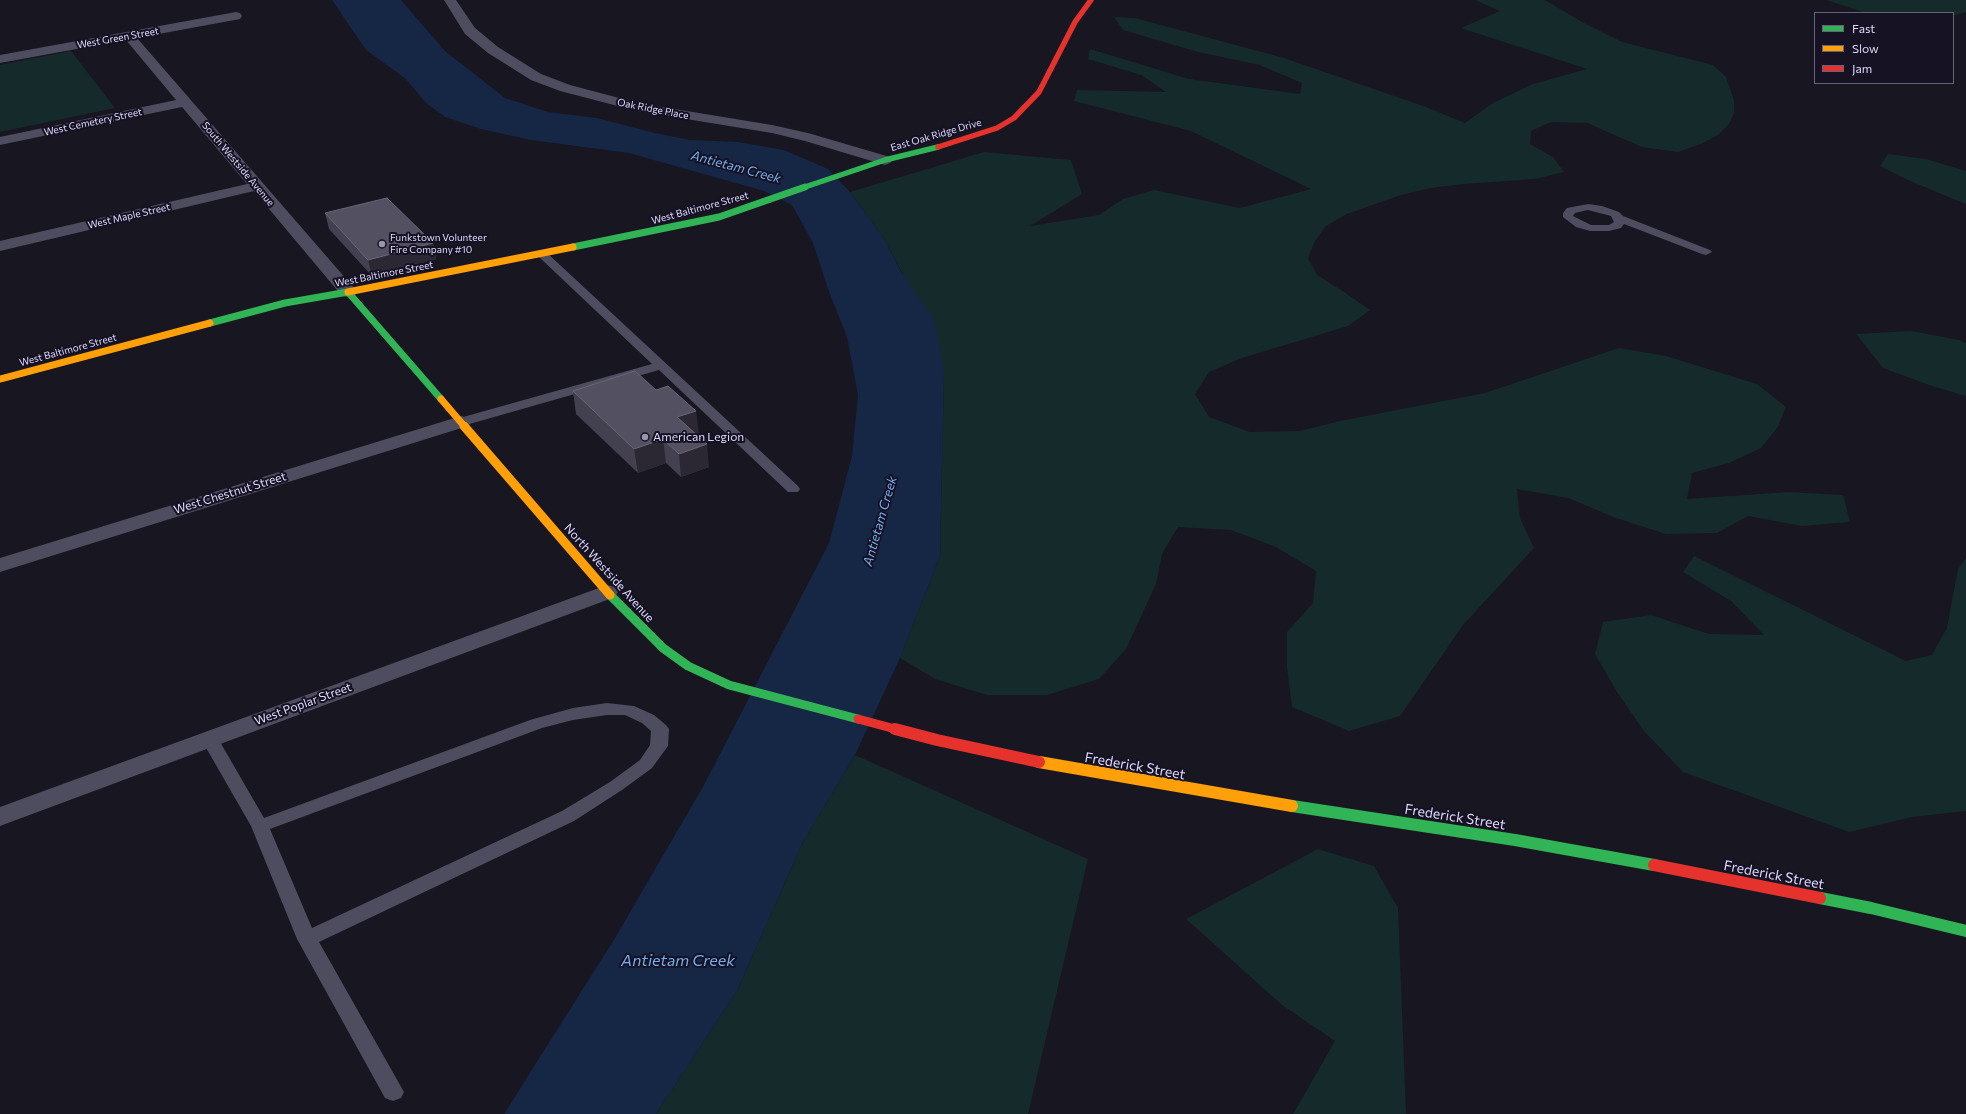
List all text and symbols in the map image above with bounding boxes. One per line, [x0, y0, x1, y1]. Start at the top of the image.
legend [1814, 12, 1954, 84]
text: Fast [1852, 21, 1875, 35]
street label: West Green Street [76, 25, 160, 51]
text: Slow [1852, 41, 1879, 55]
text: Jam [1852, 61, 1872, 75]
street label: Oak Ridge Place [616, 96, 690, 122]
street label: West Cemetery Street [43, 106, 143, 138]
street label: East Oak Ridge Drive [889, 116, 983, 154]
street label: South Westside Avenue [199, 120, 277, 208]
water label: Antietam Creek [689, 147, 783, 187]
street label: West Baltimore Street [650, 189, 750, 227]
street label: West Maple Street [87, 201, 171, 231]
place label: Funkstown Volunteer Fire Company #10 [390, 232, 487, 256]
marker: Funkstown Volunteer Fire Company #10 [377, 239, 387, 249]
street label: West Baltimore Street [334, 259, 434, 289]
street label: West Baltimore Street [18, 331, 118, 369]
place label: American Legion [653, 430, 744, 444]
marker: American Legion [640, 432, 650, 442]
street label: West Chestnut Street [172, 469, 288, 517]
water label: Antietam Creek [860, 474, 900, 568]
street label: North Westside Avenue [561, 521, 657, 625]
street label: West Poplar Street [252, 680, 354, 728]
street label: Frederick Street [1083, 749, 1187, 783]
street label: Frederick Street [1403, 801, 1507, 833]
street label: Frederick Street [1722, 857, 1826, 893]
water label: Antietam Creek [621, 951, 735, 971]

